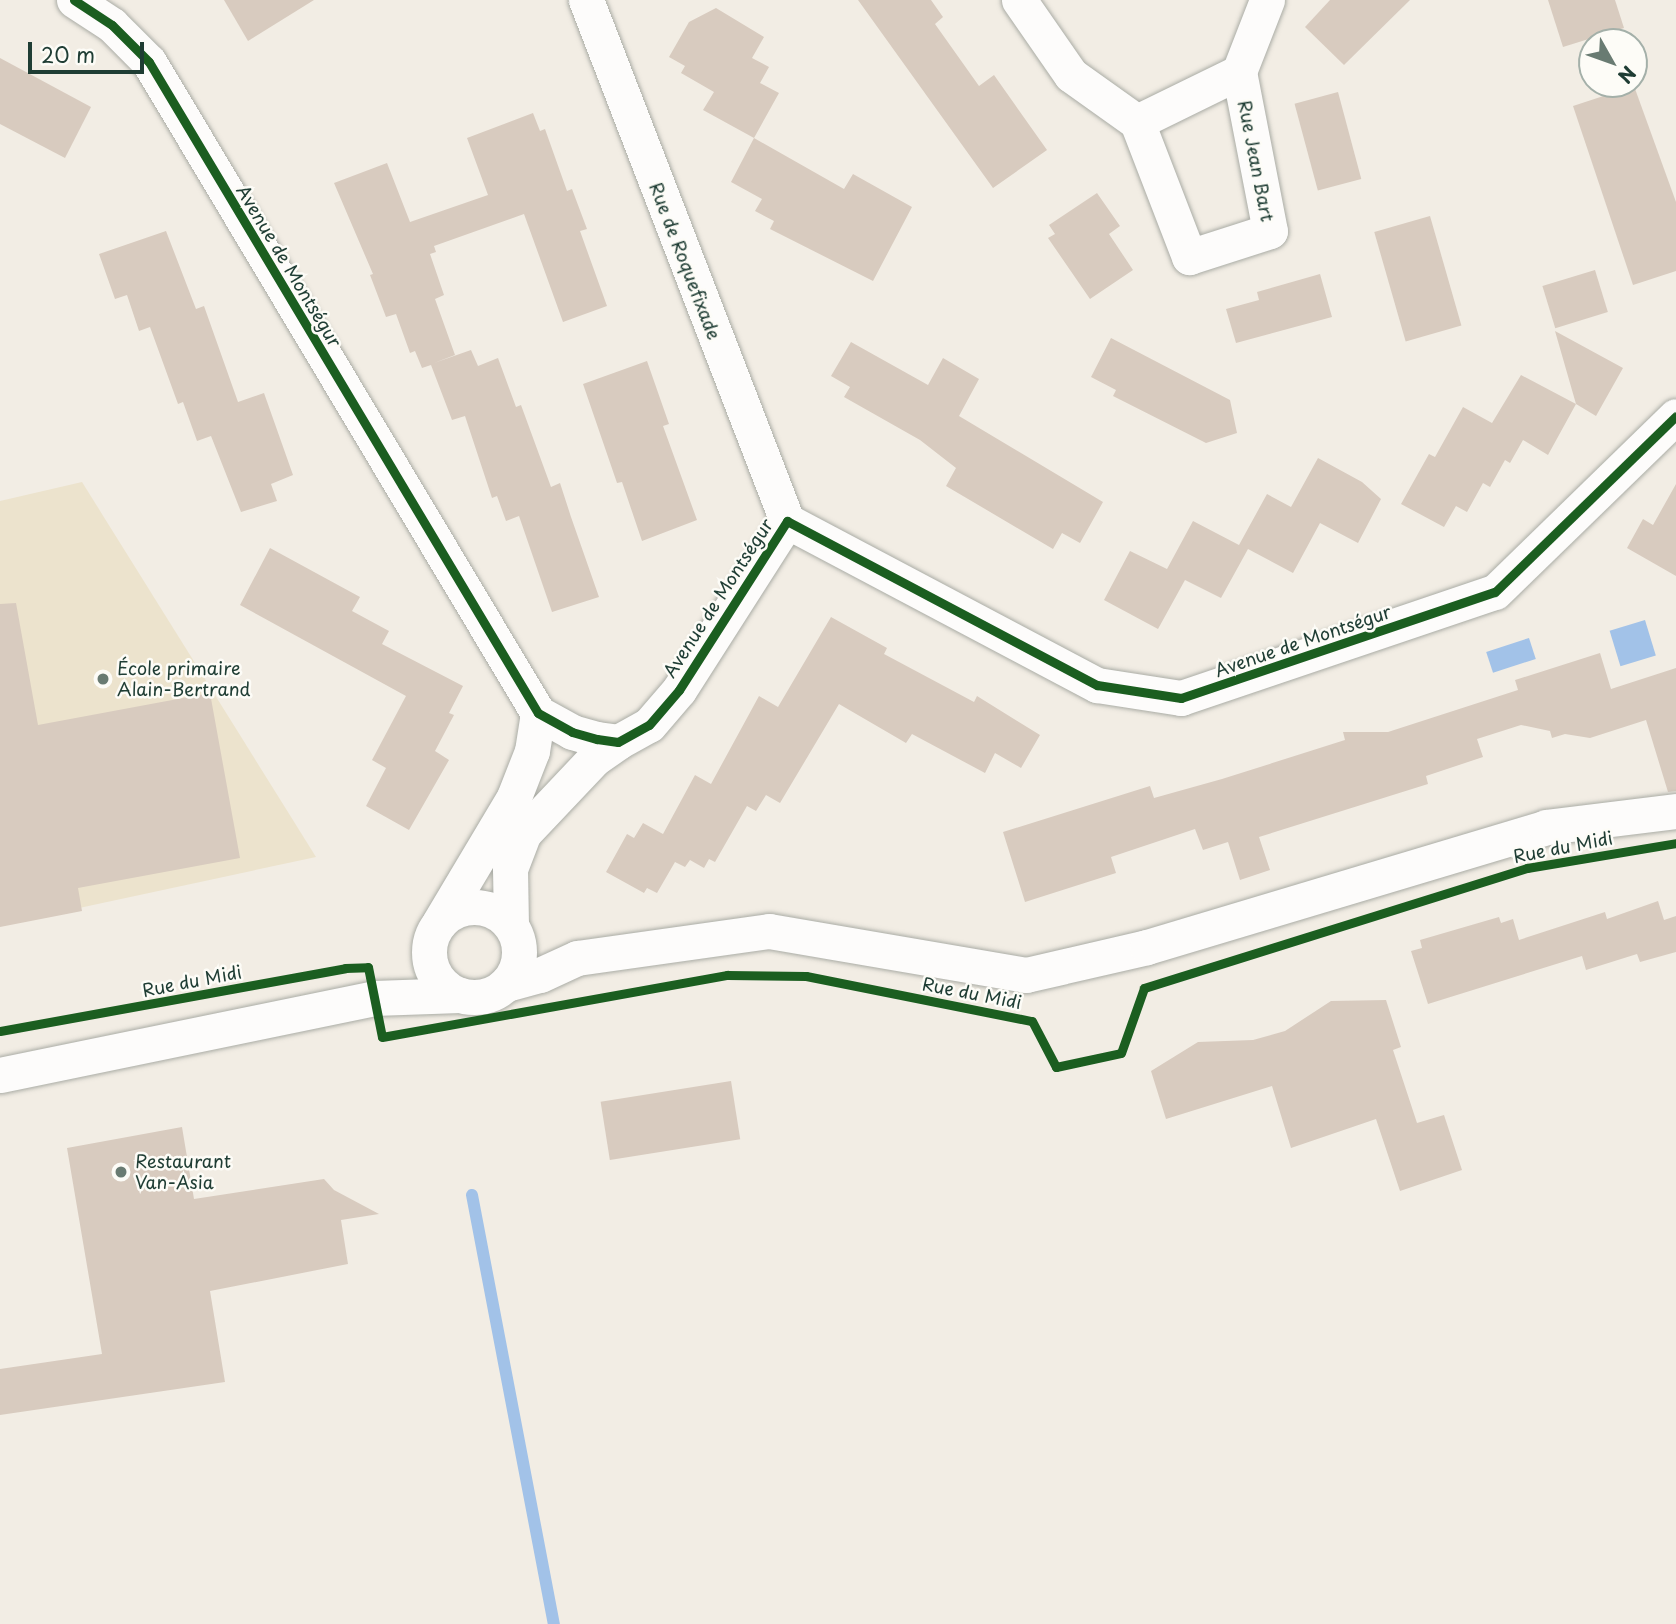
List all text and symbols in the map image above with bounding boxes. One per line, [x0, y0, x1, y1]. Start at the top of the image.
scale bar [32, 28, 147, 72]
north arrow [1578, 28, 1648, 98]
text: 20 m [41, 38, 95, 70]
text: N [1612, 60, 1643, 90]
street label: Rue Jean Bart [1233, 97, 1279, 225]
street label: Rue de Roquefixade [645, 178, 725, 344]
street label: Avenue de Montségur [232, 181, 346, 351]
street label: Avenue de Montségur [659, 514, 777, 682]
street label: Avenue de Montségur [1212, 601, 1394, 681]
place label: École primaire Alain-Bertrand [117, 658, 250, 700]
marker: École primaire Alain-Bertrand [95, 671, 111, 687]
street label: Rue du Midi [1510, 827, 1616, 867]
street label: Rue du Midi [139, 961, 245, 1001]
street label: Rue du Midi [919, 973, 1025, 1013]
place label: Restaurant Van-Asia [135, 1151, 231, 1194]
marker: Restaurant Van-Asia [113, 1164, 129, 1180]

